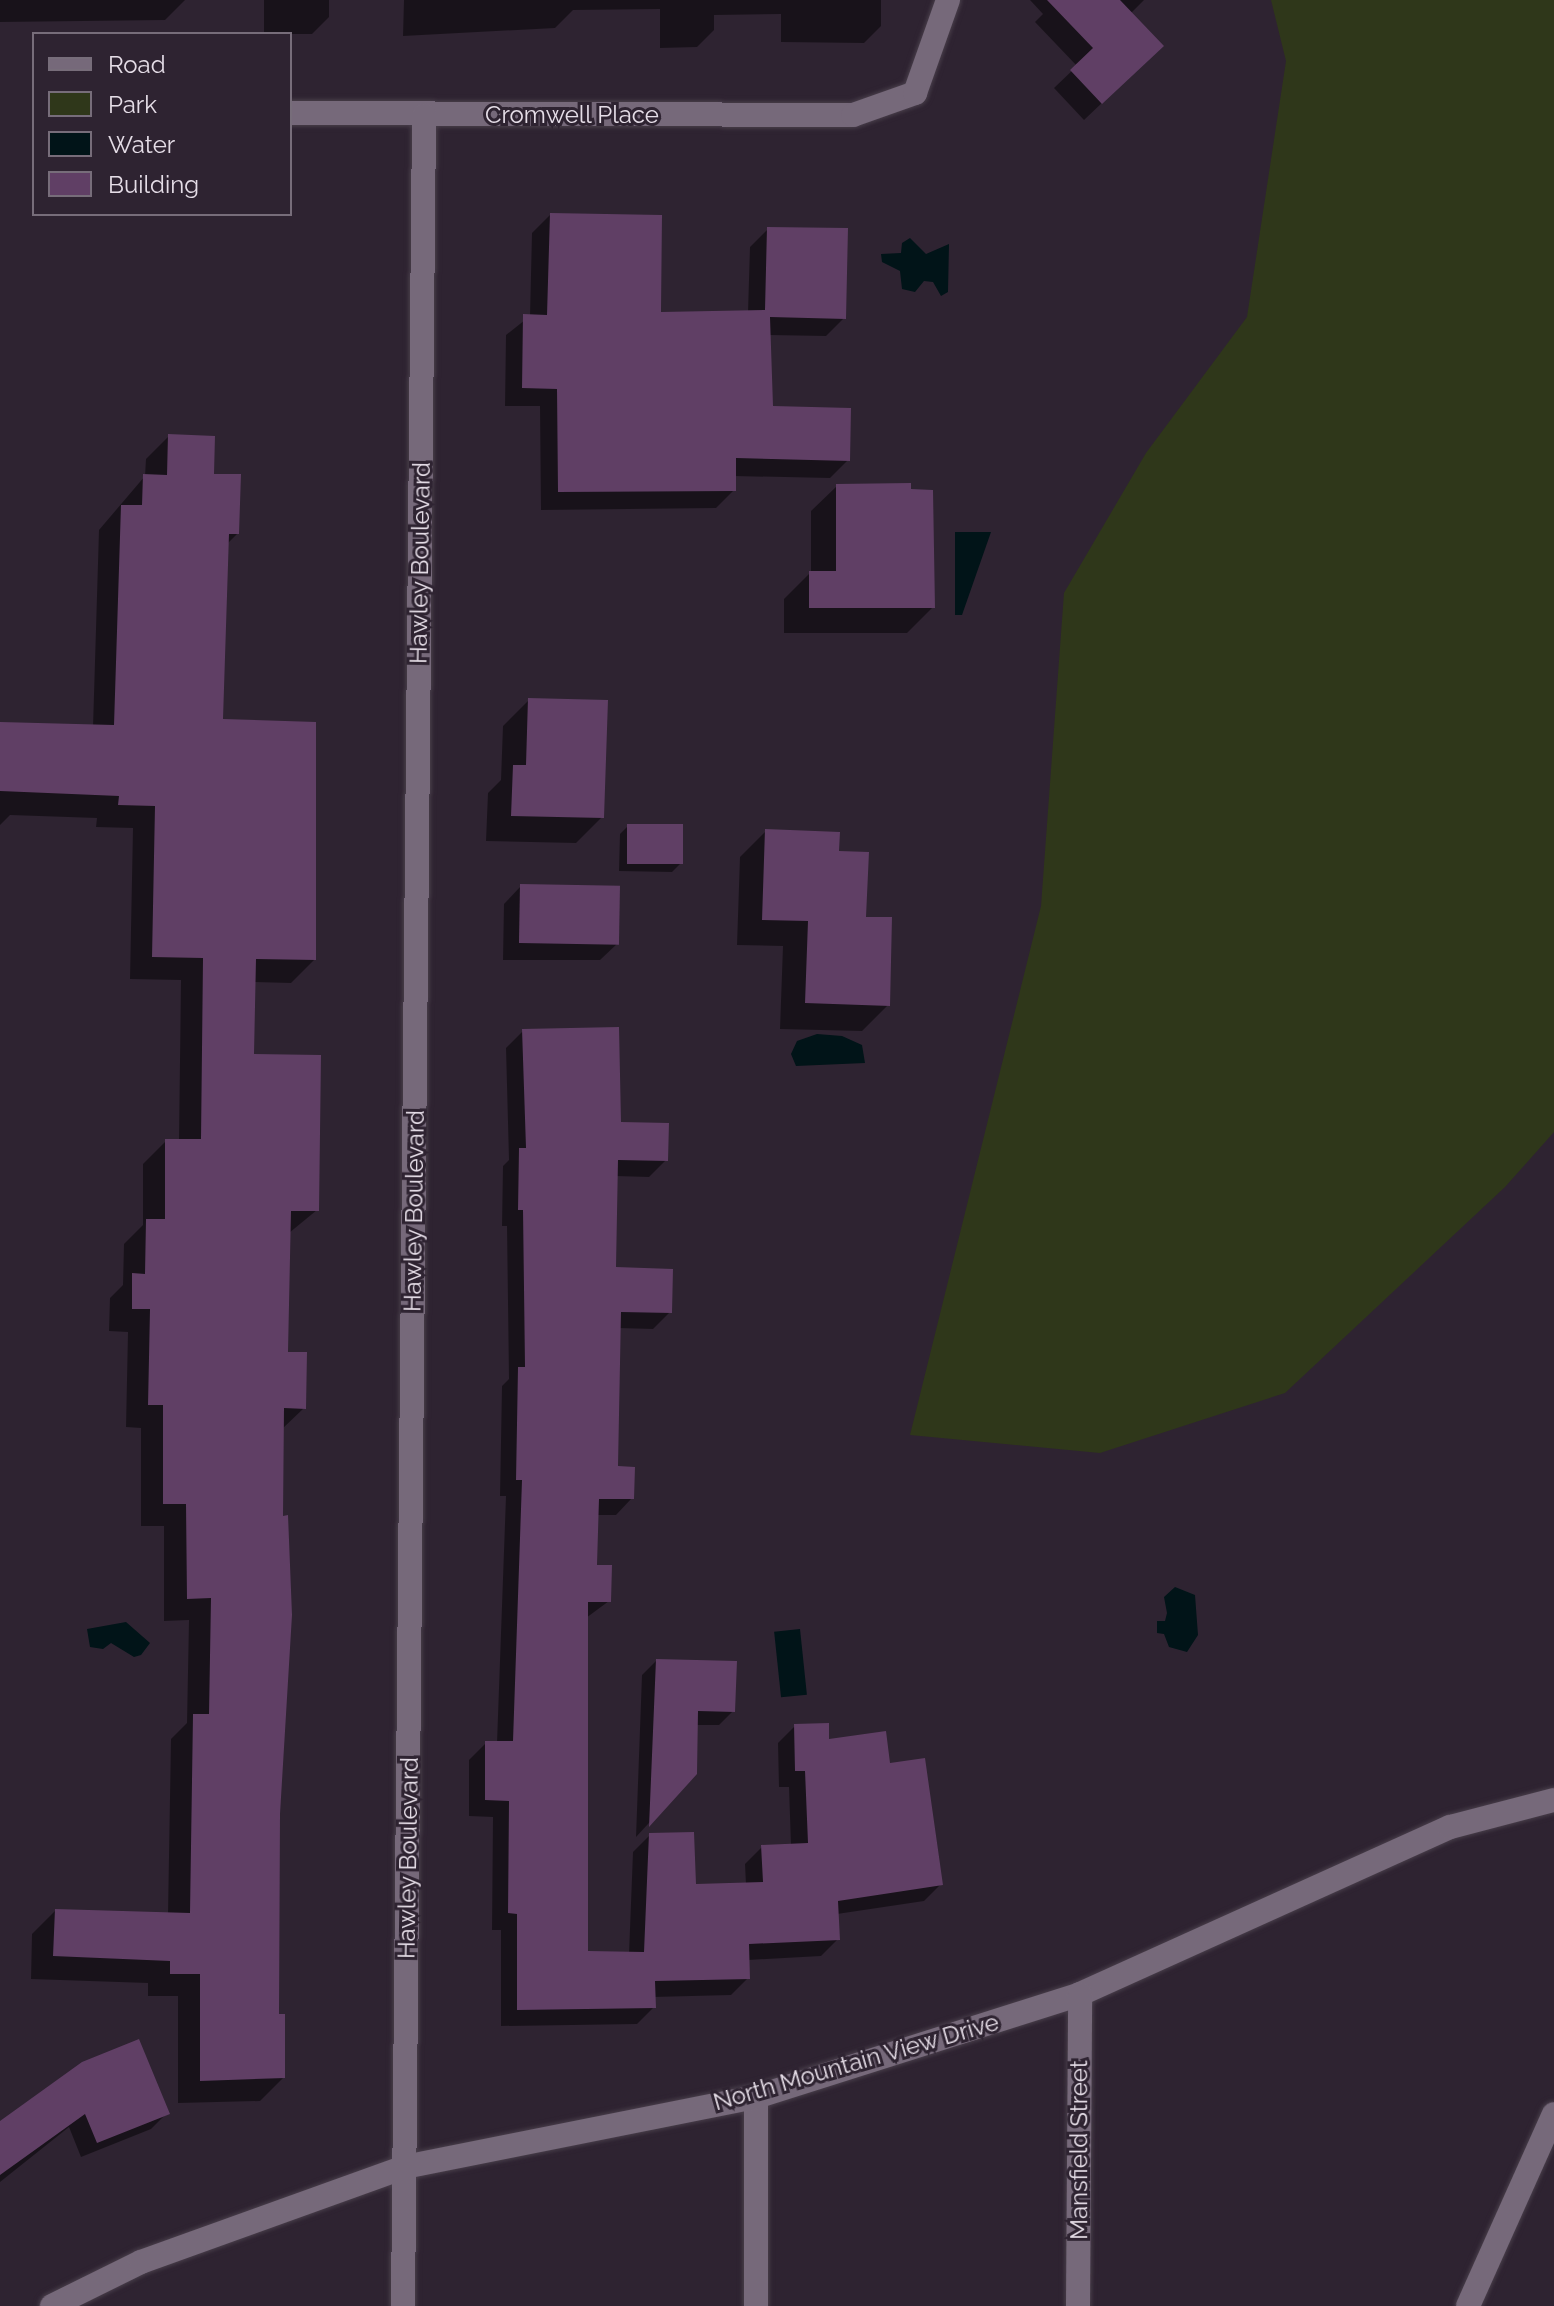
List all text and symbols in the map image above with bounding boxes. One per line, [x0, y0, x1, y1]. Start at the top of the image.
legend [32, 32, 292, 216]
text: Road [108, 50, 166, 79]
text: Park [108, 90, 157, 119]
street label: Cromwell Place [485, 101, 659, 129]
text: Water [108, 130, 175, 159]
text: Building [108, 170, 199, 199]
street label: Hawley Boulevard [404, 461, 436, 665]
street label: Hawley Boulevard [398, 1109, 430, 1313]
street label: Hawley Boulevard [392, 1756, 424, 1960]
street label: North Mountain View Drive [709, 2007, 1003, 2117]
street label: Mansfield Street [1065, 2060, 1093, 2240]

